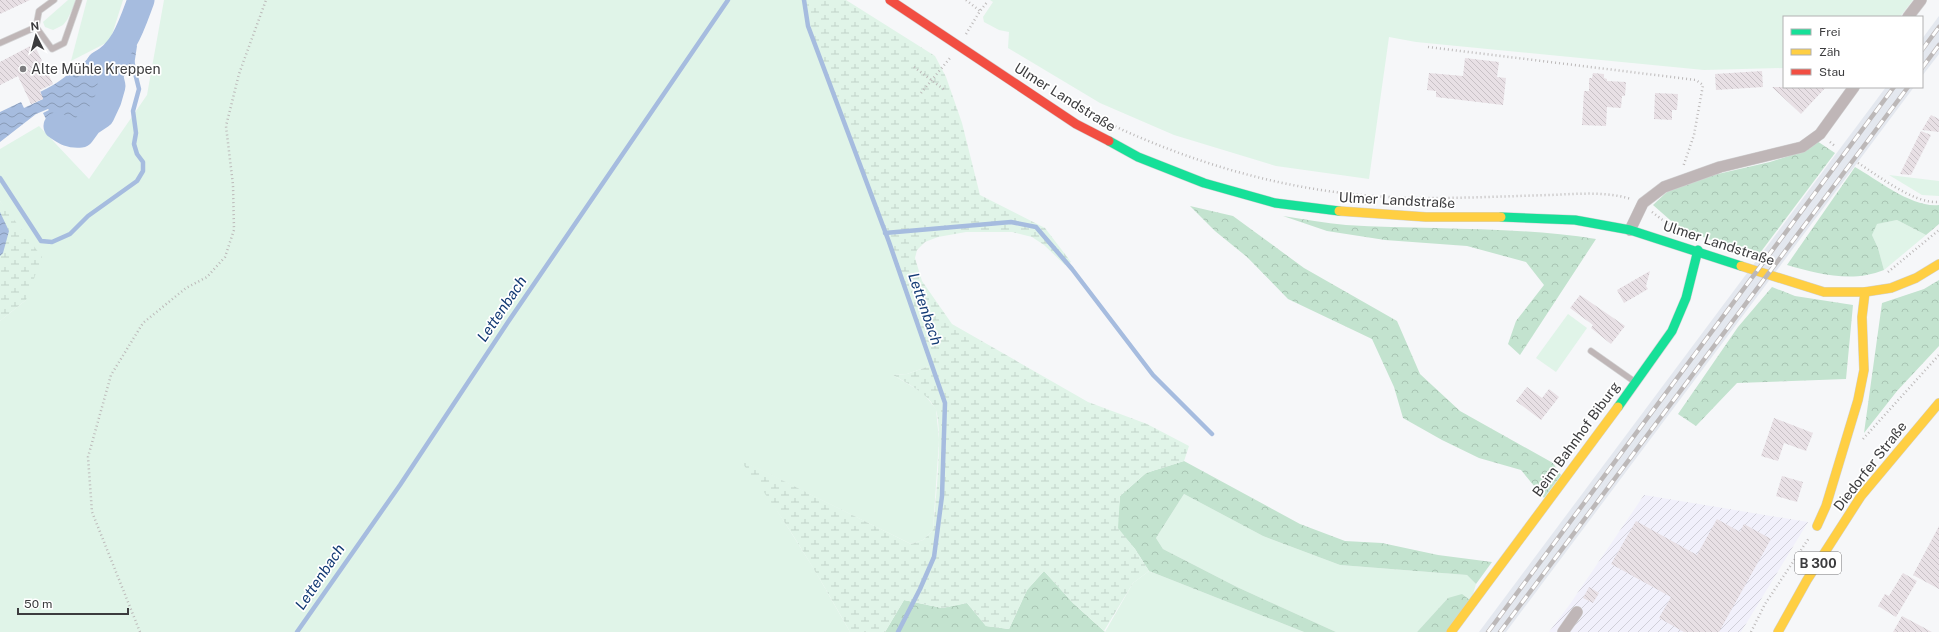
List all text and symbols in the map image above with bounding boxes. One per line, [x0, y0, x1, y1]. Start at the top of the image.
north arrow [16, 16, 56, 56]
legend [1783, 16, 1923, 88]
text: N [30, 20, 40, 32]
text: Frei [1819, 25, 1841, 39]
text: Zäh [1819, 45, 1840, 59]
street label: Ulmer Landstraße [1011, 59, 1119, 135]
place label: Alte Mühle Kreppen [31, 61, 161, 77]
marker: Alte Mühle Kreppen [18, 64, 28, 74]
text: Stau [1819, 65, 1845, 79]
street label: Ulmer Landstraße [1338, 189, 1456, 211]
street label: Ulmer Landstraße [1661, 217, 1777, 269]
water label: Lettenbach [905, 270, 946, 347]
water label: Lettenbach [473, 273, 530, 345]
street label: Beim Bahnhof Biburg [1529, 378, 1623, 499]
street label: Diedorfer Straße [1830, 418, 1910, 514]
water label: Lettenbach [291, 541, 348, 613]
road number: B 300 [1795, 552, 1841, 574]
scale bar [18, 590, 128, 616]
text: 50 m [24, 597, 52, 611]

